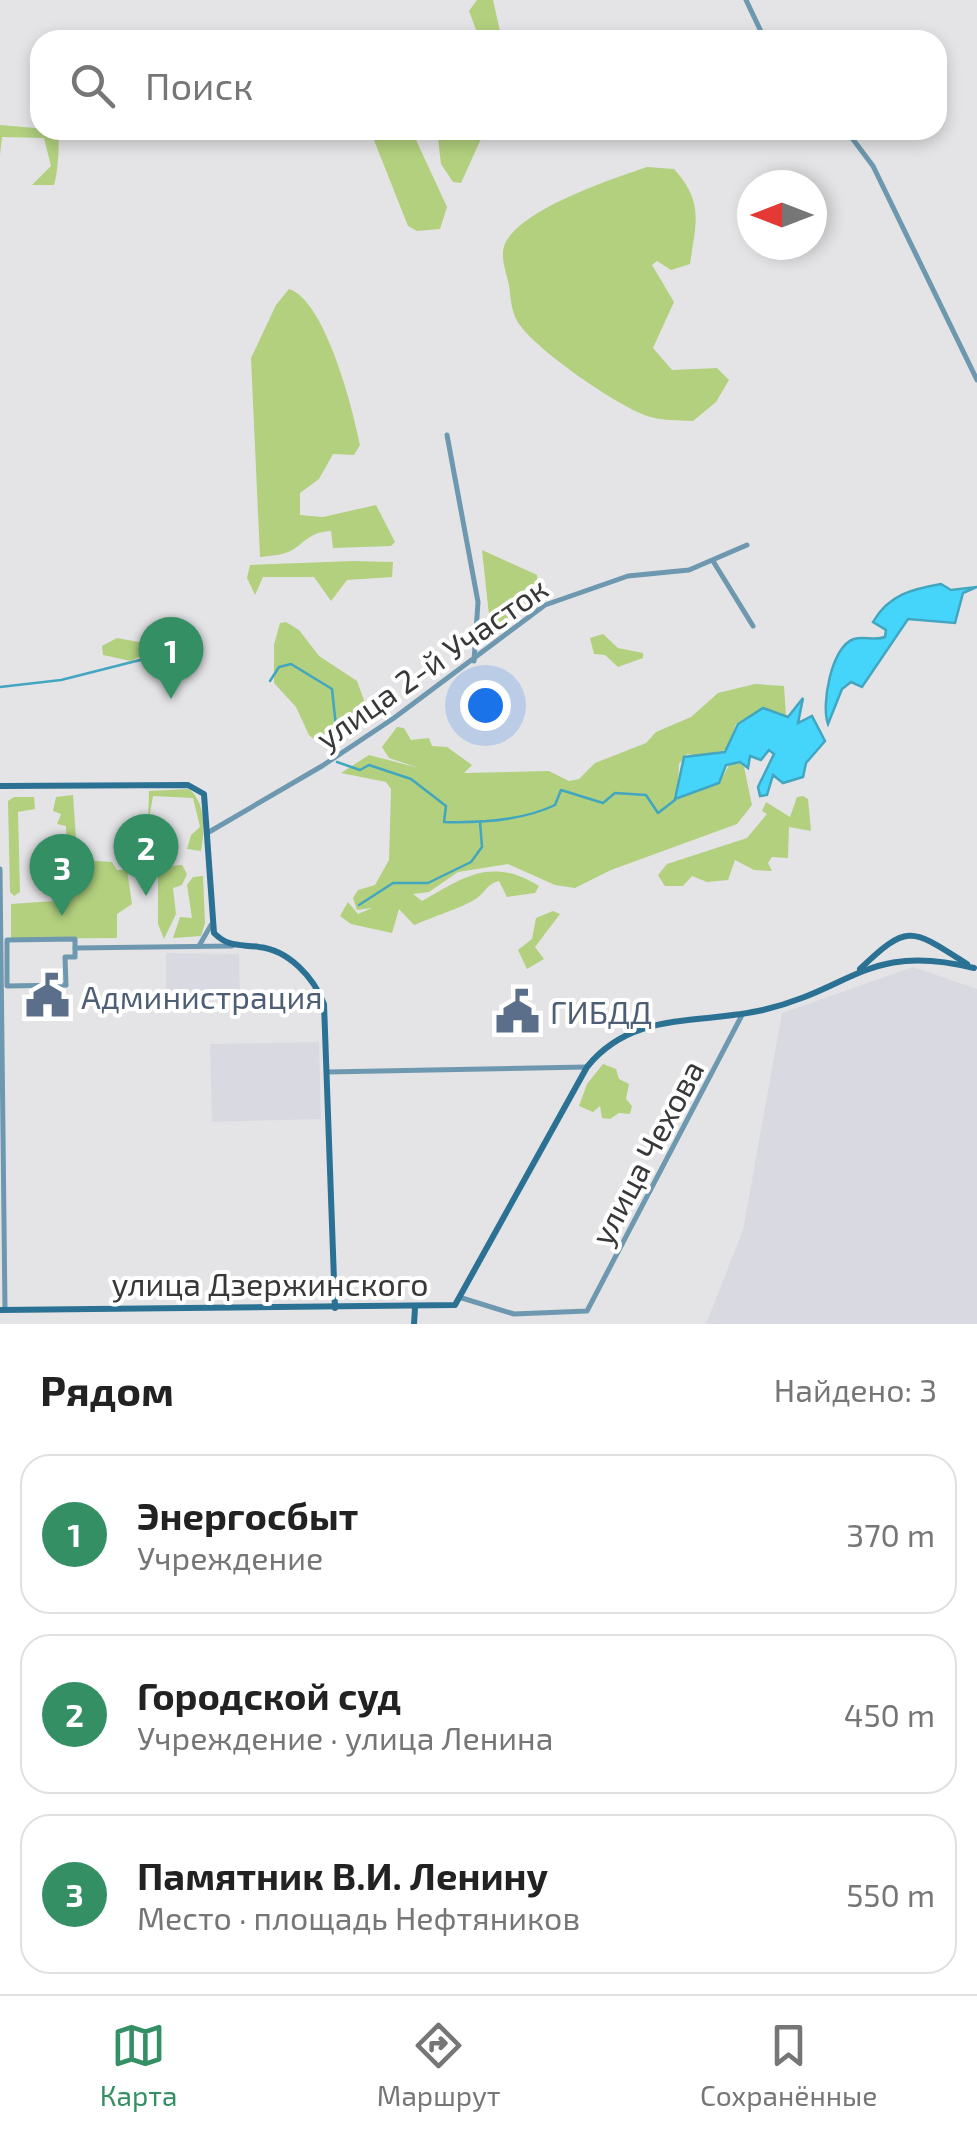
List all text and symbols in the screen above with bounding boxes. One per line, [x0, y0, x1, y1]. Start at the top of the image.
search box [30, 30, 947, 140]
icon: search [65, 58, 120, 113]
text: Поиск [145, 62, 254, 108]
north arrow [737, 170, 827, 260]
street label: улица 2-й Участок [308, 568, 555, 757]
pin: 1 [138, 616, 204, 699]
your location [460, 680, 511, 731]
pin: 2 [114, 814, 178, 896]
pin: 3 [30, 834, 94, 916]
public building icon: Администрация [24, 972, 72, 1020]
place label: Администрация [81, 977, 323, 1015]
public building icon: ГИБДД [493, 987, 541, 1035]
place label: ГИБДД [550, 992, 652, 1030]
street label: улица Чехова [581, 1053, 711, 1251]
street label: улица Дзержинского [112, 1264, 428, 1303]
text: Рядом [40, 1364, 174, 1414]
text: Найдено: 3 [774, 1370, 937, 1408]
text: Энергосбыт [137, 1492, 358, 1538]
text: 1 [68, 1515, 81, 1553]
text: 370 m [846, 1515, 935, 1553]
text: Учреждение [137, 1538, 323, 1576]
text: Городской суд [137, 1672, 401, 1718]
text: 2 [65, 1695, 84, 1733]
text: 450 m [844, 1695, 935, 1733]
text: Учреждение · улица Ленина [137, 1718, 553, 1756]
text: Памятник В.И. Ленину [137, 1852, 548, 1898]
text: 3 [65, 1875, 84, 1913]
text: 550 m [846, 1875, 935, 1913]
text: Место · площадь Нефтяников [137, 1898, 580, 1936]
tab: Карта [100, 2018, 177, 2112]
tab: Маршрут [377, 2018, 501, 2112]
tab: Сохранённые [700, 2018, 877, 2112]

